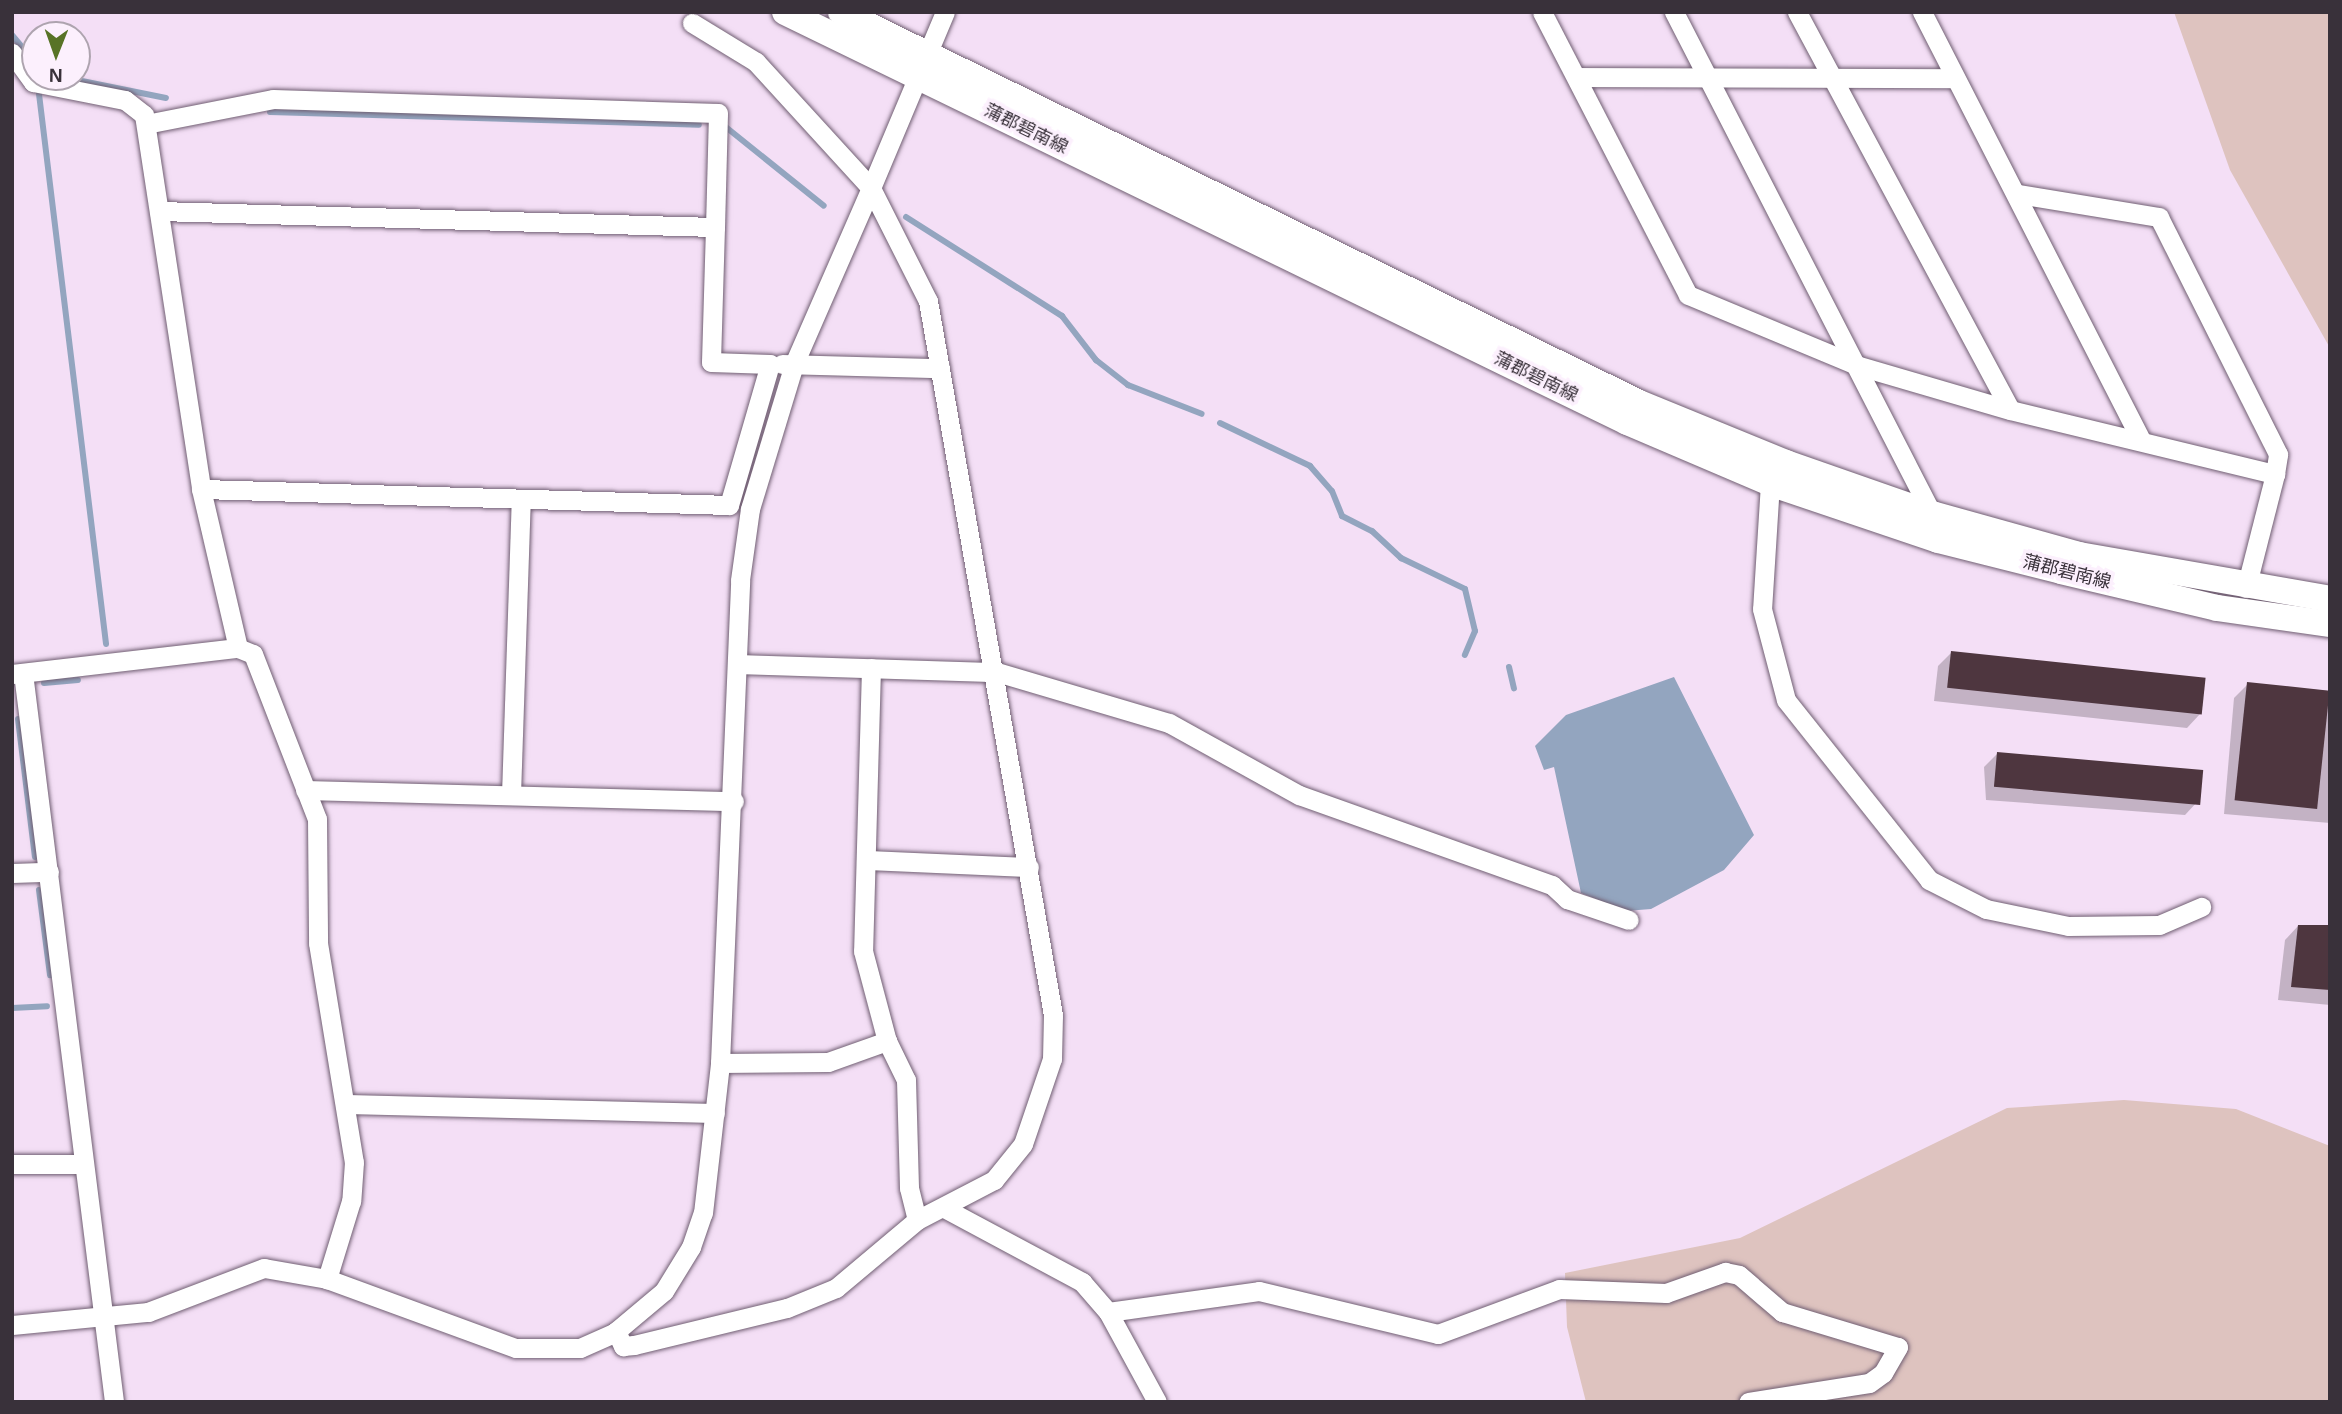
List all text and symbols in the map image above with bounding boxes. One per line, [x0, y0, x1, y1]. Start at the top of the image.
north arrow [21, 21, 91, 91]
text: N [49, 65, 63, 86]
street label: 蒲郡碧南線 [981, 100, 1071, 158]
street label: 蒲郡碧南線 [1491, 348, 1581, 406]
street label: 蒲郡碧南線 [2021, 551, 2113, 593]

